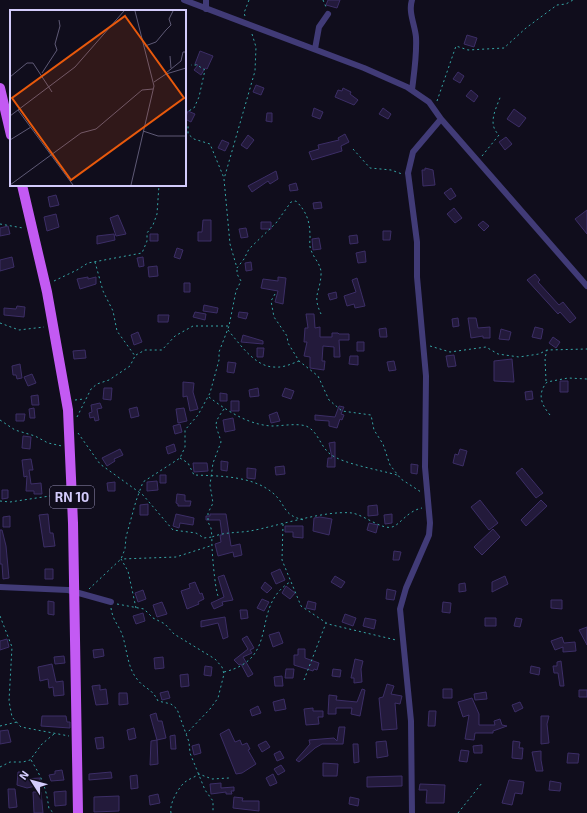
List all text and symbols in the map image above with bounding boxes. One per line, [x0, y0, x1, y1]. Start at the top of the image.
inset map [10, 10, 186, 186]
road number: RN 10 [50, 486, 94, 508]
north arrow [12, 761, 52, 801]
text: N [16, 768, 31, 782]

